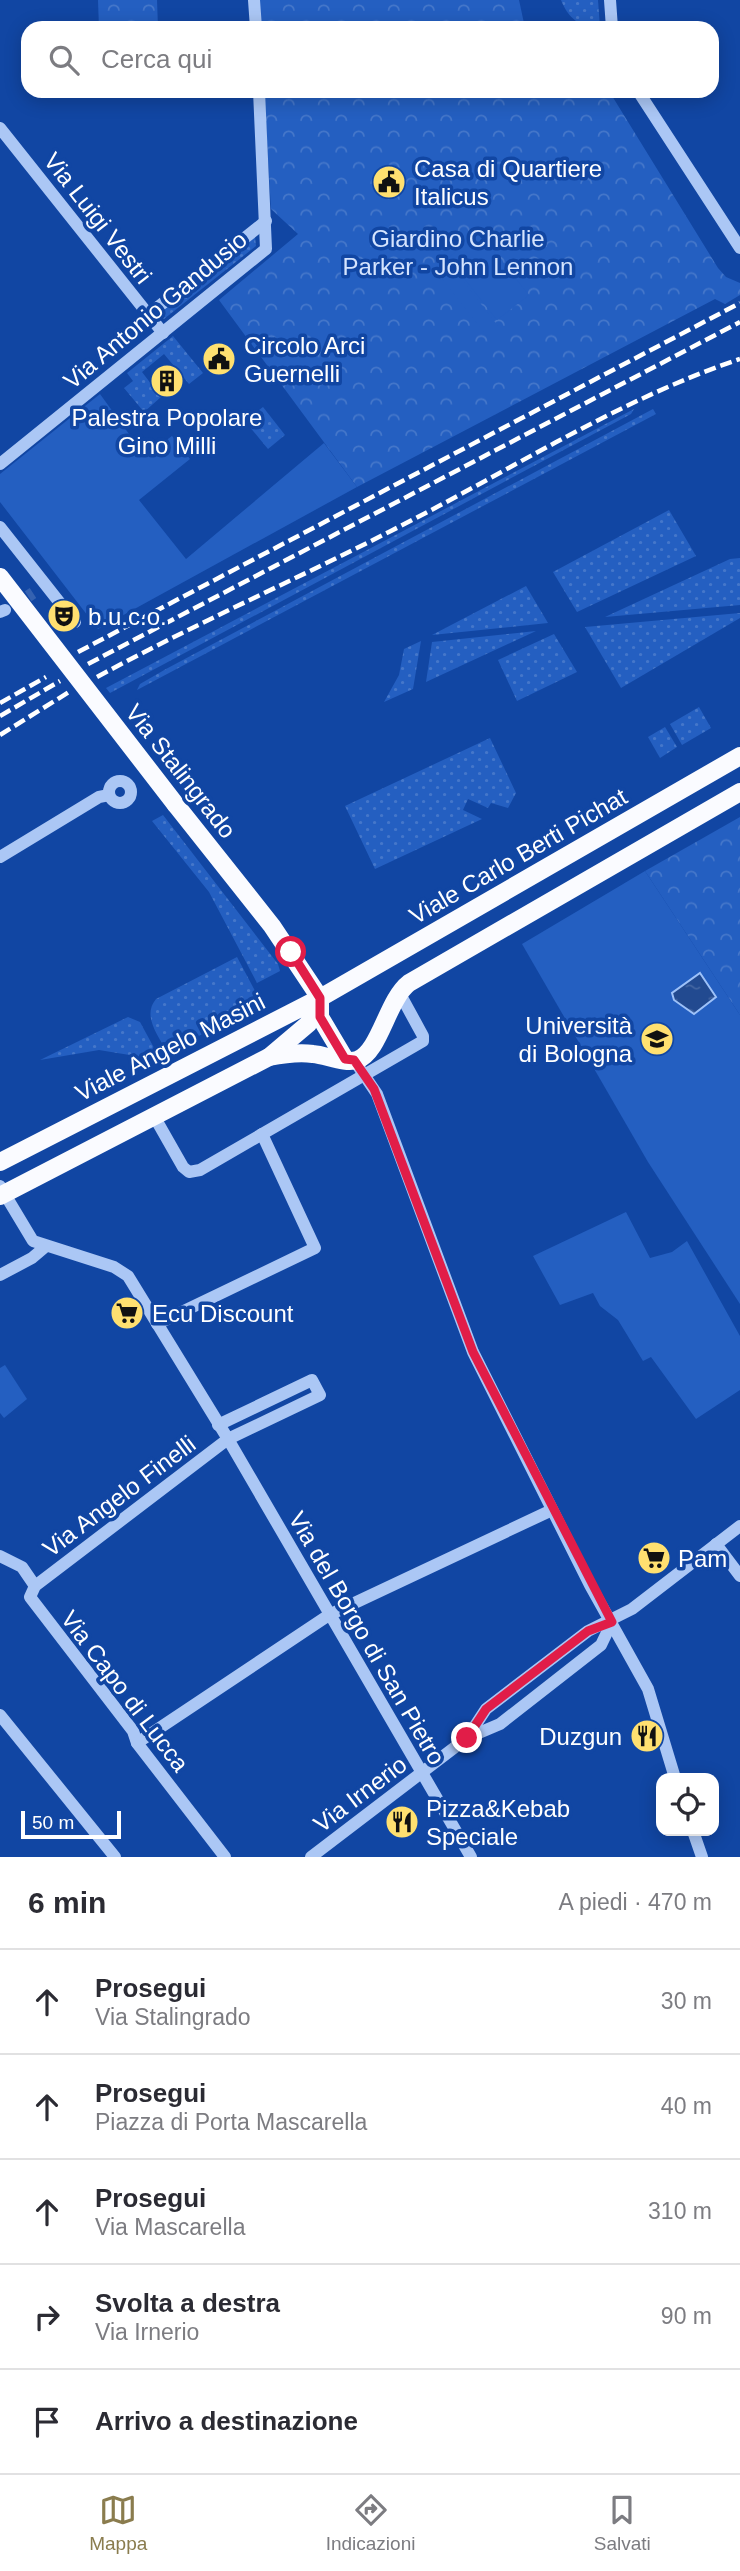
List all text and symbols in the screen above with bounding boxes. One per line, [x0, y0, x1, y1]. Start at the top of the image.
search box [21, 21, 719, 98]
icon: search [45, 41, 83, 79]
text: Cerca qui [101, 44, 212, 74]
street label: Via Luigi Vestri [39, 147, 157, 289]
place label: Casa di Quartiere Italicus [414, 155, 602, 210]
public building icon: Casa di Quartiere Italicus [370, 163, 408, 201]
park label: Giardino Charlie Parker - John Lennon [343, 225, 573, 280]
street label: Via Antonio Gandusio [58, 226, 252, 394]
place label: Circolo Arci Guernelli [244, 332, 365, 387]
public building icon: Circolo Arci Guernelli [200, 340, 238, 378]
building icon: Palestra Popolare Gino Milli [148, 362, 186, 400]
place label: Palestra Popolare Gino Milli [72, 404, 262, 459]
theatre icon: b.u.c.o. [45, 597, 83, 635]
place label: b.u.c.o. [88, 603, 167, 630]
street label: Via Stalingrado [120, 699, 242, 843]
street label: Viale Carlo Berti Pichat [405, 783, 632, 929]
route start [275, 936, 306, 967]
street label: Viale Angelo Masini [71, 988, 269, 1106]
place label: Università di Bologna [519, 1012, 633, 1067]
school or university icon: Università di Bologna [638, 1020, 676, 1058]
supermarket icon: Ecu Discount [108, 1294, 146, 1332]
place label: Ecu Discount [152, 1300, 294, 1327]
street label: Via Angelo Finelli [38, 1430, 200, 1562]
street label: Via del Borgo di San Pietro [283, 1507, 451, 1769]
supermarket icon: Pam [635, 1539, 673, 1577]
place label: Pam [678, 1545, 727, 1572]
street label: Via Capo di Lucca [56, 1605, 195, 1777]
restaurant icon: Duzgun [628, 1717, 666, 1755]
route end [451, 1722, 482, 1753]
place label: Duzgun [539, 1723, 622, 1750]
street label: Via Irnerio [308, 1750, 412, 1838]
map controls [656, 1773, 719, 1836]
button: locate [656, 1773, 719, 1836]
place label: Pizza&Kebab Speciale [426, 1795, 570, 1850]
restaurant icon: Pizza&Kebab Speciale [383, 1803, 421, 1841]
scale bar [21, 1808, 121, 1840]
text: 50 m [32, 1812, 74, 1833]
text: 6 min [28, 1886, 106, 1919]
text: A piedi · 470 m [559, 1889, 712, 1915]
text: Prosegui [95, 1973, 206, 2003]
icon: ahead [28, 1983, 66, 2021]
text: 30 m [661, 1988, 712, 2014]
text: Via Stalingrado [95, 2004, 251, 2030]
text: Prosegui [95, 2078, 206, 2108]
icon: ahead [28, 2088, 66, 2126]
text: 40 m [661, 2093, 712, 2119]
text: Piazza di Porta Mascarella [95, 2109, 367, 2135]
text: Prosegui [95, 2183, 206, 2213]
icon: ahead [28, 2193, 66, 2231]
text: 310 m [648, 2198, 712, 2224]
text: Via Mascarella [95, 2214, 245, 2240]
text: Svolta a destra [95, 2288, 280, 2318]
icon: right [28, 2298, 66, 2336]
text: 90 m [661, 2303, 712, 2329]
text: Via Irnerio [95, 2319, 199, 2345]
icon: arrive [28, 2403, 66, 2441]
text: Arrivo a destinazione [95, 2406, 358, 2436]
tab: Mappa [89, 2491, 147, 2555]
tab: Indicazioni [326, 2491, 415, 2555]
tab: Salvati [594, 2491, 651, 2555]

